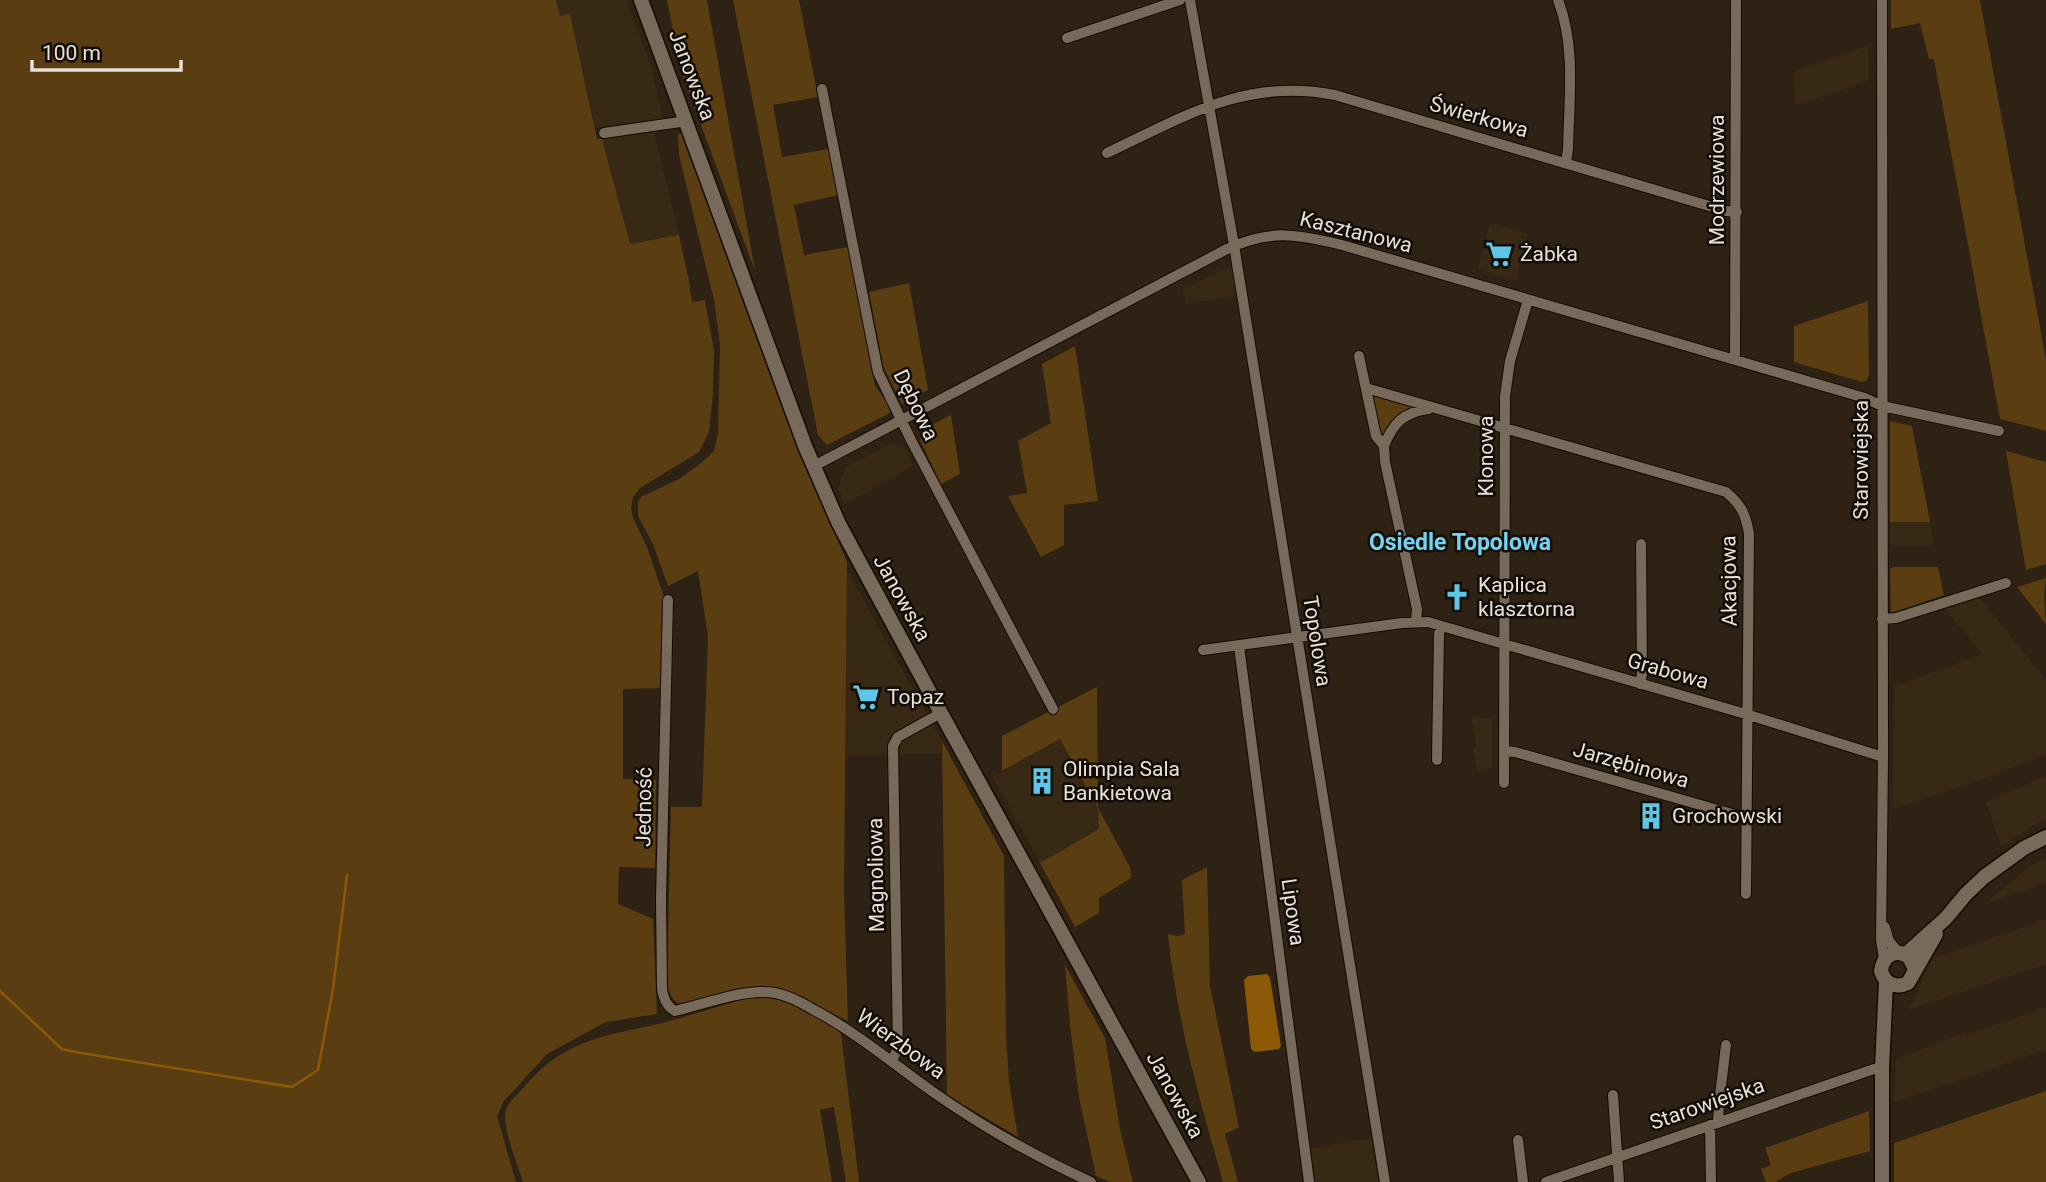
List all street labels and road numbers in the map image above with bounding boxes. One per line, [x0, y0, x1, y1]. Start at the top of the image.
street label: Janowska [664, 26, 720, 124]
street label: Świerkowa [1427, 91, 1531, 143]
street label: Modrzewiowa [1705, 115, 1729, 245]
street label: Kasztanowa [1297, 206, 1415, 258]
street label: Dębowa [889, 366, 943, 444]
street label: Starowiejska [1849, 400, 1873, 520]
street label: Klonowa [1474, 415, 1498, 497]
street label: Akacjowa [1716, 535, 1742, 627]
street label: Janowska [868, 551, 936, 645]
street label: Topolowa [1298, 594, 1336, 688]
street label: Grabowa [1625, 648, 1711, 694]
street label: Jarzębinowa [1570, 737, 1692, 793]
street label: Jedność [631, 767, 657, 847]
street label: Magnoliowa [863, 818, 889, 932]
street label: Lipowa [1276, 877, 1310, 947]
street label: Wierzbowa [852, 1004, 950, 1084]
street label: Janowska [1141, 1048, 1209, 1142]
street label: Starowiejska [1647, 1073, 1767, 1135]

